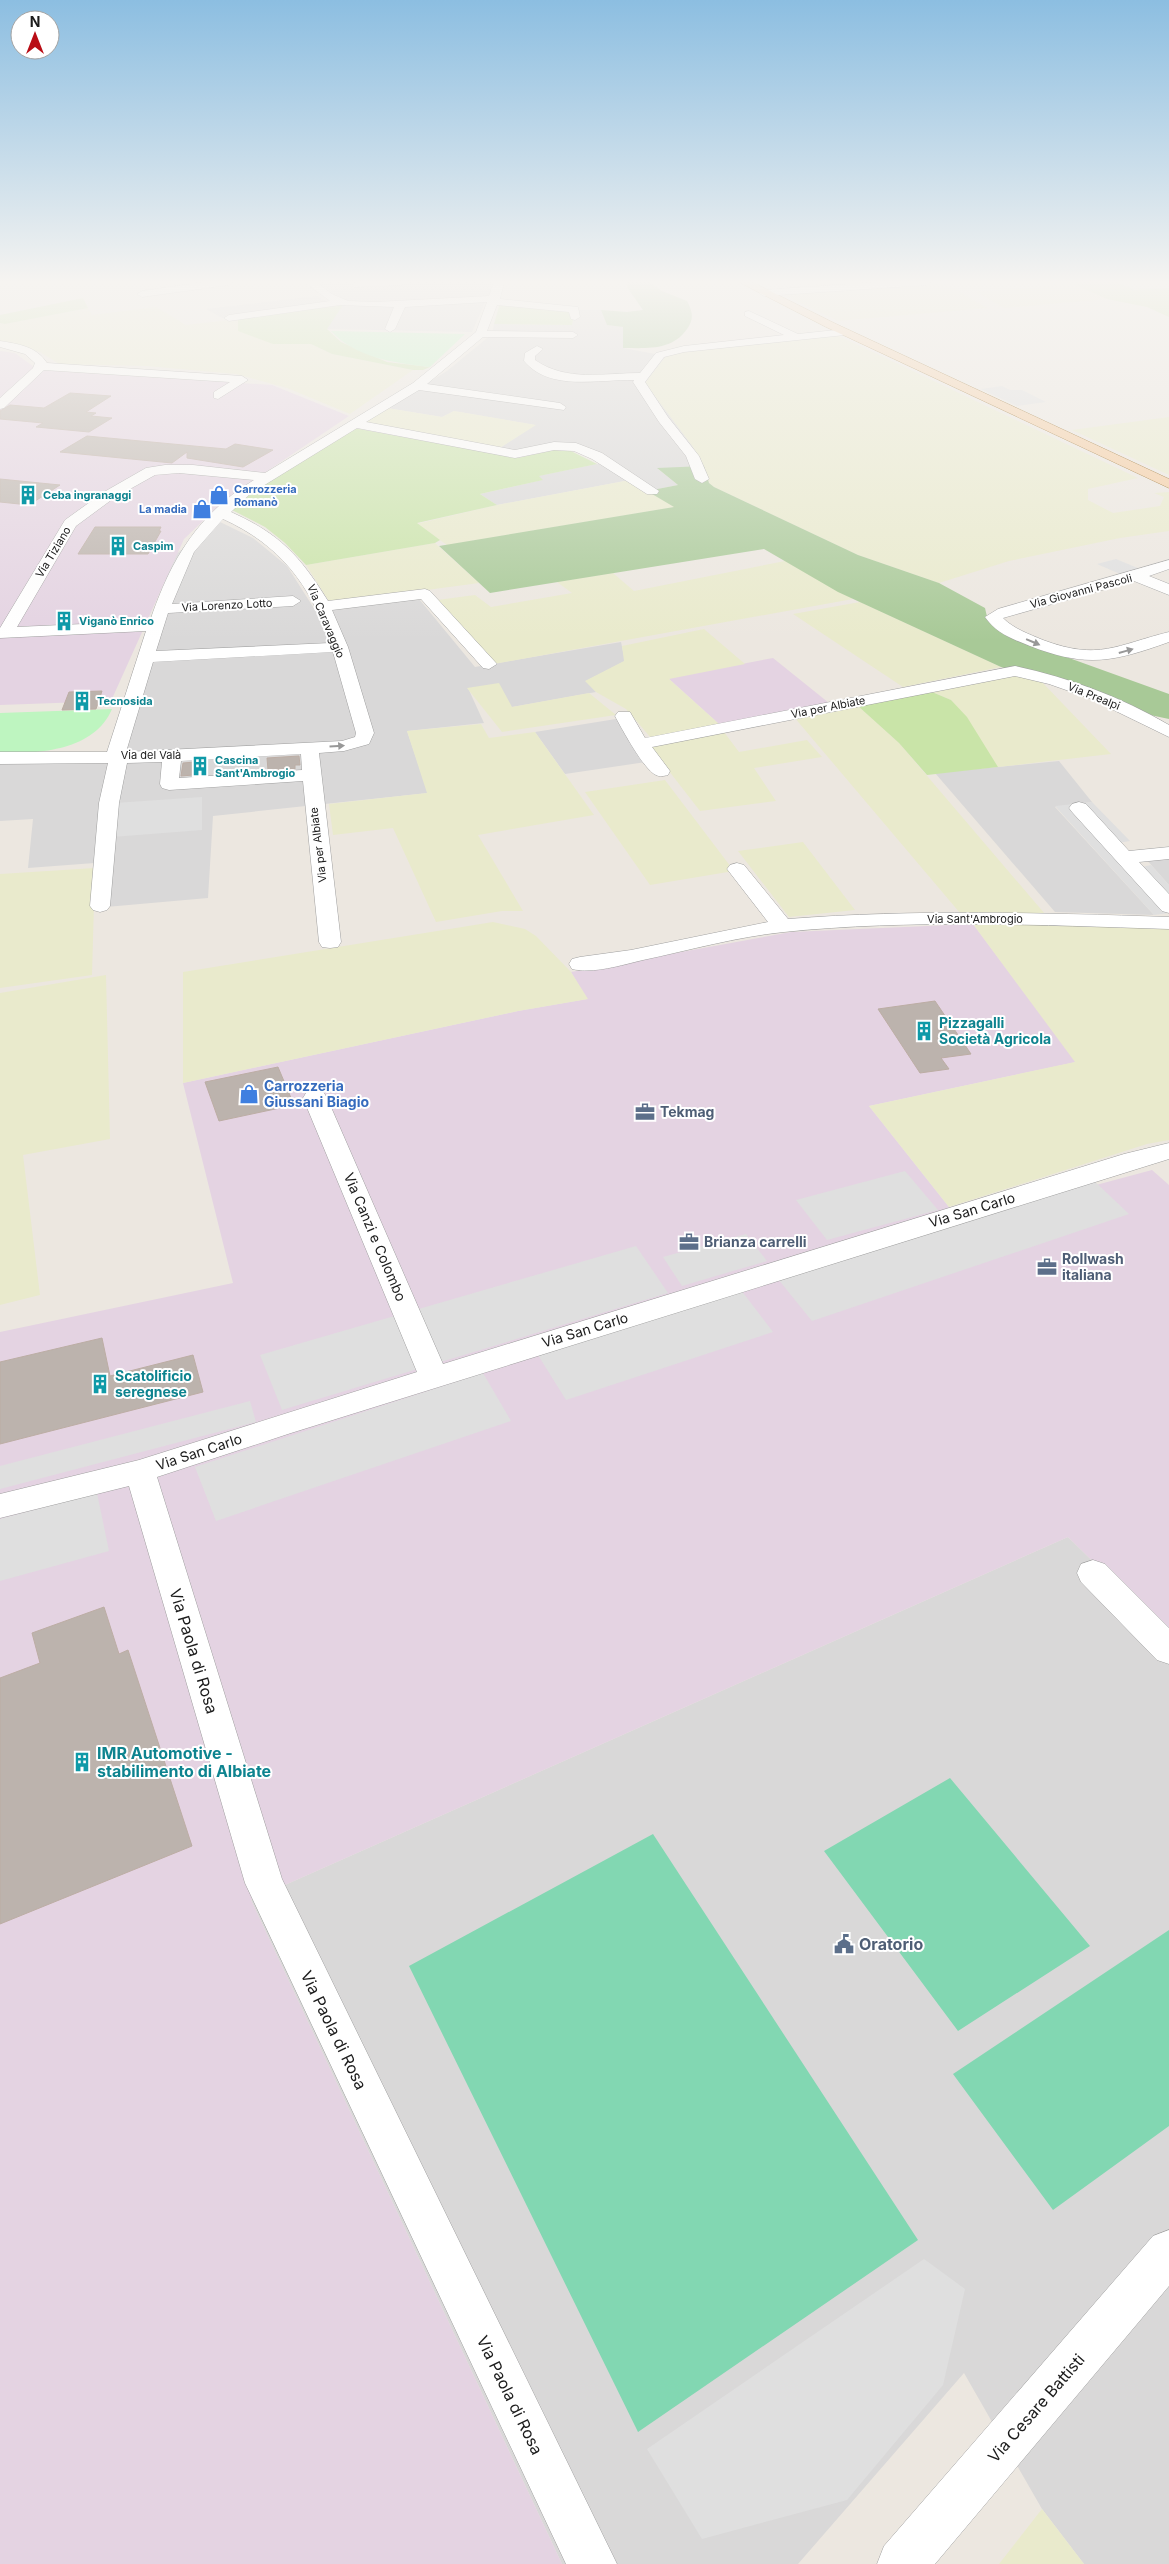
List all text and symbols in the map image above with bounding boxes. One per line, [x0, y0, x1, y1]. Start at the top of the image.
north arrow [10, 10, 60, 60]
text: N [30, 13, 40, 30]
place label: Carrozzeria Romanò [234, 482, 297, 509]
building icon: Ceba ingranaggi [17, 484, 39, 506]
shop icon: Carrozzeria Romanò [208, 484, 230, 506]
place label: Ceba ingranaggi [43, 488, 131, 502]
shop icon: La madia [191, 498, 213, 520]
place label: La madia [139, 502, 187, 516]
street label: Via Tiziano [32, 523, 74, 580]
building icon: Caspim [107, 535, 129, 557]
place label: Caspim [133, 539, 174, 553]
street label: Via Giovanni Pascoli [1028, 571, 1134, 611]
street label: Via Caravaggio [304, 582, 348, 660]
street label: Via Lorenzo Lotto [181, 596, 273, 614]
building icon: Viganò Enrico [53, 610, 75, 632]
place label: Viganò Enrico [79, 614, 154, 628]
one-way arrow [1026, 639, 1040, 647]
one-way arrow [1118, 646, 1133, 654]
street label: Via Prealpi [1066, 679, 1122, 713]
building icon: Tecnosida [71, 690, 93, 712]
street label: Via per Albiate [790, 693, 866, 721]
place label: Tecnosida [97, 694, 153, 708]
one-way arrow [329, 742, 345, 750]
street label: Via del Valà [121, 748, 181, 762]
place label: Cascina Sant'Ambrogio [215, 753, 295, 780]
building icon: Cascina Sant'Ambrogio [189, 755, 211, 777]
street label: Via per Albiate [306, 807, 330, 883]
street label: Via Sant'Ambrogio [927, 912, 1023, 926]
place label: Pizzagalli Società Agricola [939, 1014, 1051, 1047]
building icon: Pizzagalli Società Agricola [913, 1020, 935, 1042]
place label: Carrozzeria Giussani Biagio [264, 1077, 369, 1110]
shop icon: Carrozzeria Giussani Biagio [238, 1083, 260, 1105]
office icon: Tekmag [634, 1101, 656, 1123]
place label: Tekmag [660, 1103, 714, 1120]
street label: Via Canzi e Colombo [341, 1170, 410, 1304]
street label: Via San Carlo [927, 1188, 1017, 1231]
office icon: Brianza carrelli [678, 1231, 700, 1253]
place label: Brianza carrelli [704, 1233, 807, 1250]
place label: Rollwash italiana [1062, 1250, 1124, 1283]
office icon: Rollwash italiana [1036, 1256, 1058, 1278]
street label: Via San Carlo [540, 1308, 630, 1351]
place label: Scatolificio seregnese [115, 1367, 192, 1400]
building icon: Scatolificio seregnese [89, 1373, 111, 1395]
street label: Via San Carlo [154, 1430, 244, 1473]
street label: Via Paola di Rosa [165, 1586, 223, 1716]
place label: IMR Automotive - stabilimento di Albiate [97, 1743, 271, 1781]
building icon: IMR Automotive - stabilimento di Albiate [71, 1751, 93, 1773]
public building icon: Oratorio [833, 1933, 855, 1955]
place label: Oratorio [859, 1934, 923, 1954]
street label: Via Paola di Rosa [297, 1967, 371, 2093]
street label: Via Paola di Rosa [473, 2332, 547, 2458]
street label: Via Cesare Battisti [983, 2350, 1089, 2466]

